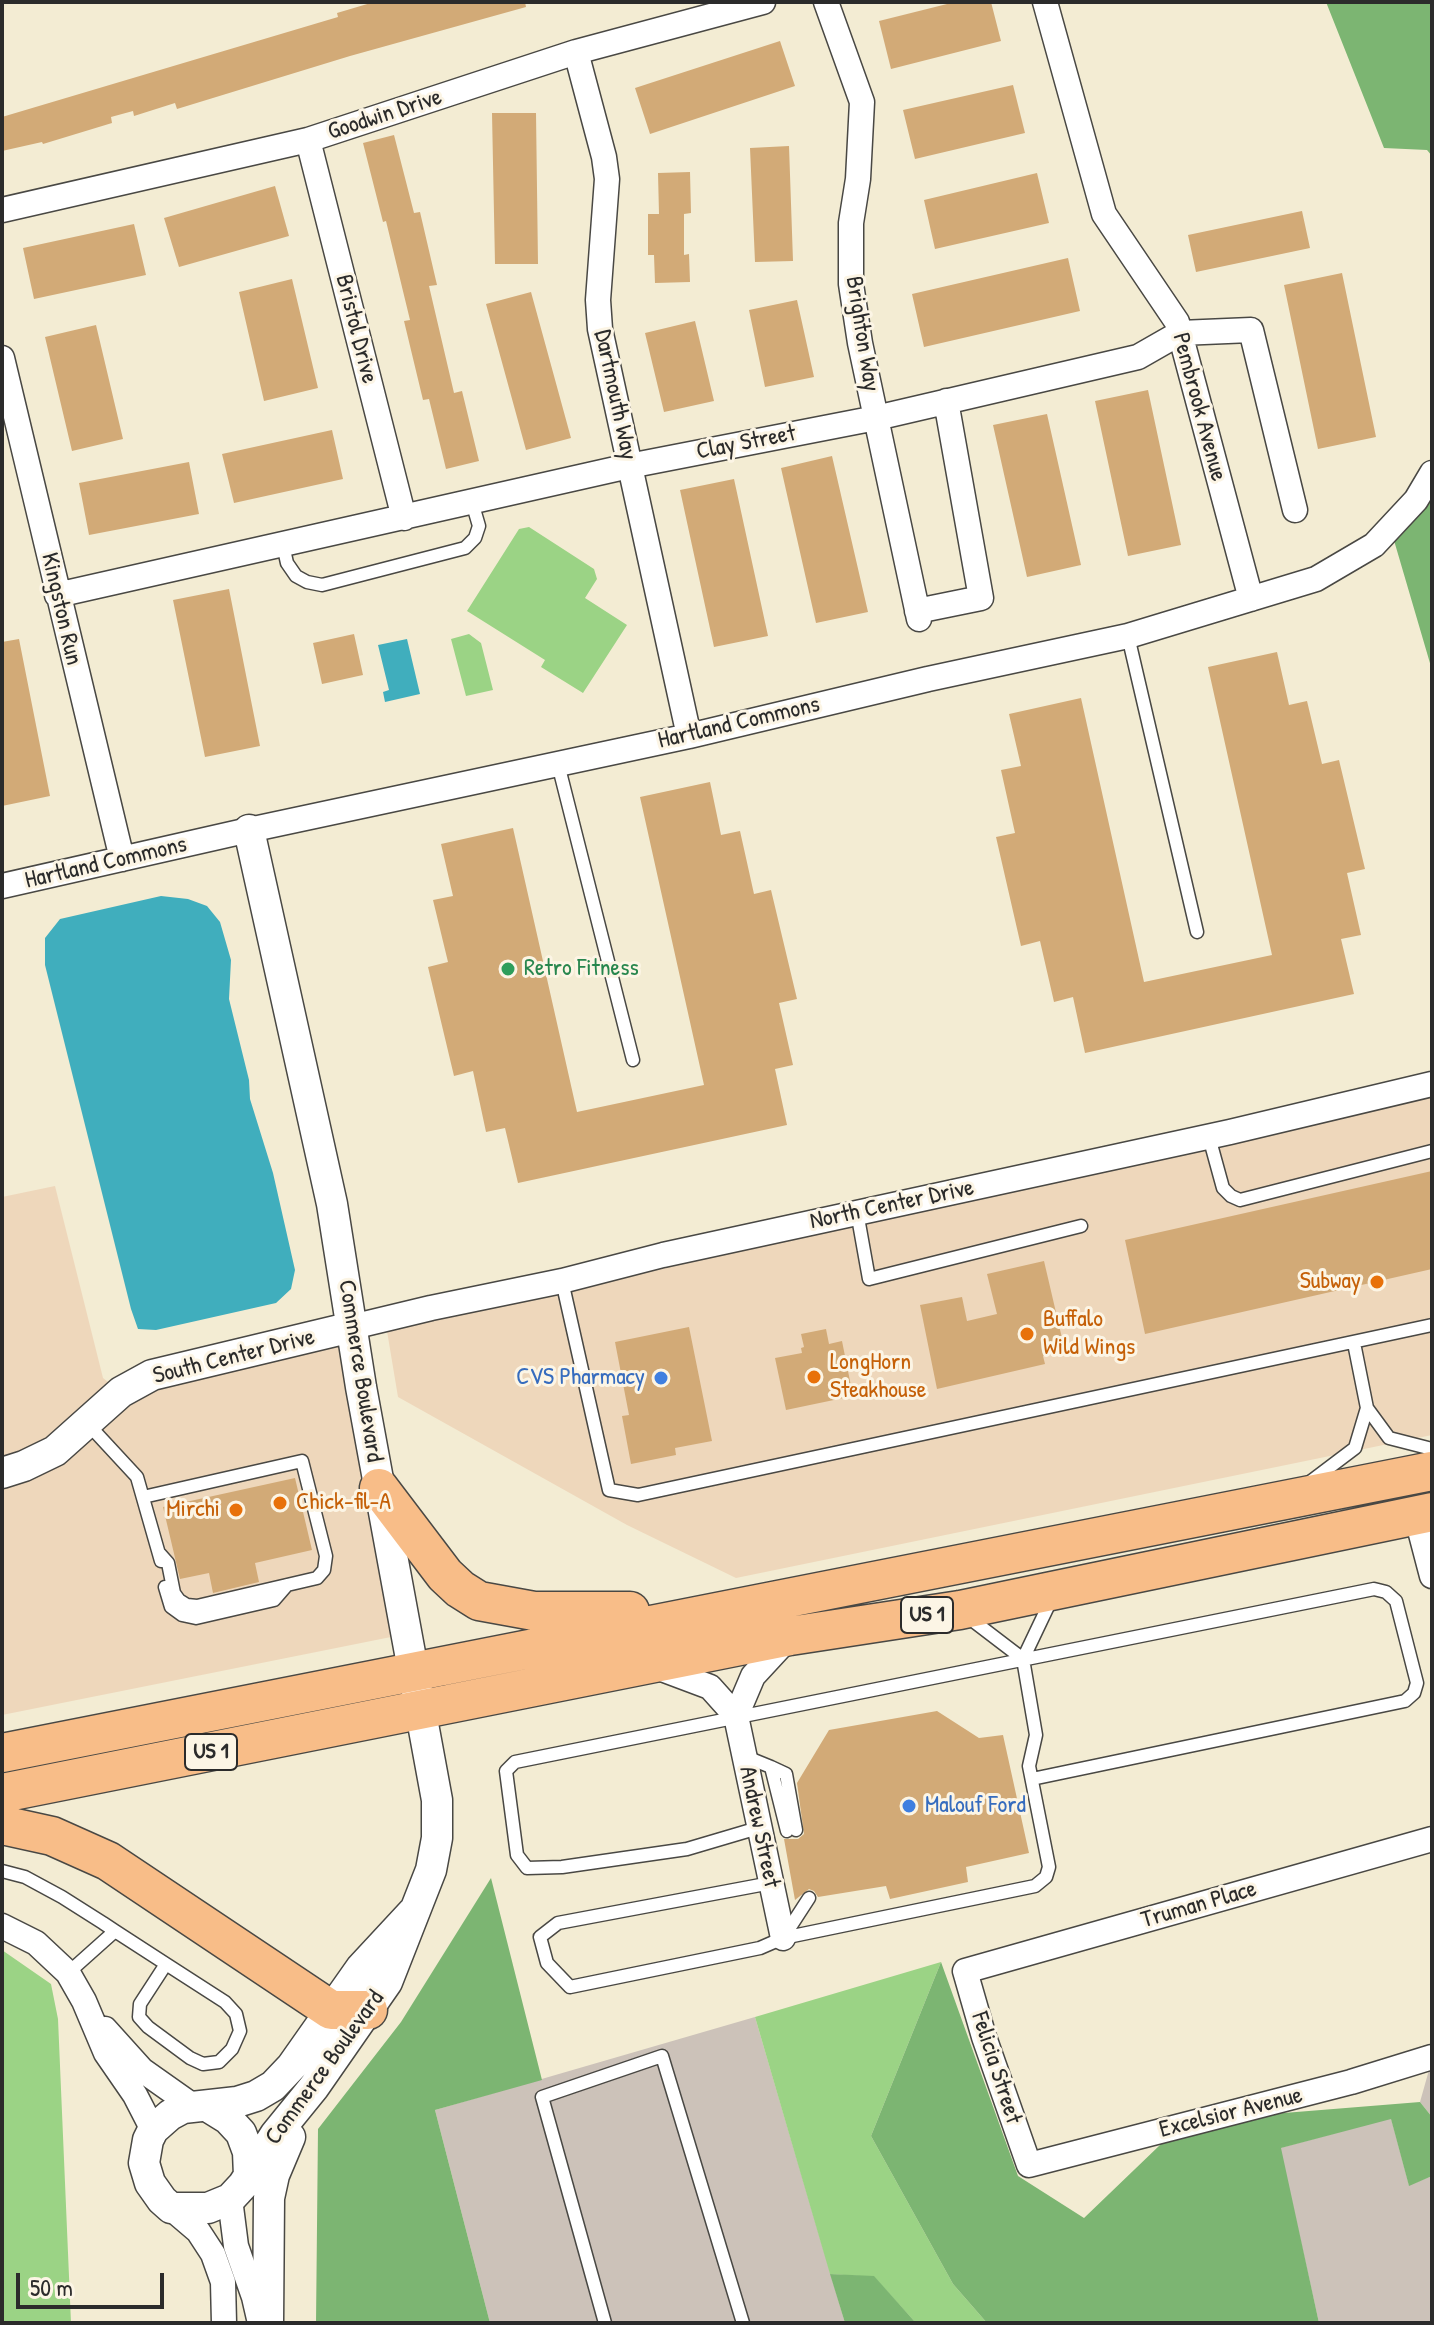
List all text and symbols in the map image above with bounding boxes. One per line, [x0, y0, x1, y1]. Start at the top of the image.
street label: Goodwin Drive [324, 83, 446, 147]
street label: Bristol Drive [329, 272, 383, 386]
street label: Brighton Way [839, 274, 885, 394]
street label: Dartmouth Way [587, 327, 643, 463]
street label: Pembrook Avenue [1165, 330, 1233, 484]
street label: Clay Street [694, 419, 798, 467]
street label: Kingston Run [34, 550, 88, 668]
street label: Hartland Commons [655, 690, 823, 756]
street label: Hartland Commons [22, 830, 190, 896]
place label: Retro Fitness [524, 955, 639, 983]
marker: Retro Fitness [499, 960, 517, 978]
street label: North Center Drive [807, 1174, 977, 1236]
place label: Subway [1300, 1268, 1361, 1296]
marker: Subway [1368, 1273, 1386, 1291]
street label: Commerce Boulevard [331, 1278, 389, 1464]
place label: Buffalo Wild Wings [1043, 1306, 1135, 1362]
street label: South Center Drive [150, 1323, 318, 1391]
marker: Buffalo Wild Wings [1018, 1325, 1036, 1343]
place label: LongHorn Steakhouse [830, 1349, 926, 1405]
place label: CVS Pharmacy [516, 1364, 645, 1392]
marker: LongHorn Steakhouse [805, 1368, 823, 1386]
marker: CVS Pharmacy [652, 1369, 670, 1387]
place label: Chick-fil-A [296, 1489, 391, 1517]
marker: Chick-fil-A [271, 1494, 289, 1512]
place label: Mirchi [166, 1496, 220, 1524]
marker: Mirchi [227, 1501, 245, 1519]
road number: US 1 [901, 1597, 953, 1633]
road number: US 1 [185, 1734, 237, 1770]
street label: Andrew Street [732, 1764, 786, 1890]
place label: Malouf Ford [925, 1792, 1026, 1820]
marker: Malouf Ford [900, 1797, 918, 1815]
street label: Truman Place [1138, 1875, 1260, 1935]
street label: Commerce Boulevard [259, 1985, 391, 2151]
street label: Felicia Street [964, 2008, 1028, 2128]
street label: Excelsior Avenue [1156, 2081, 1306, 2145]
scale bar [20, 2257, 168, 2307]
text: 50 m [30, 2271, 73, 2303]

